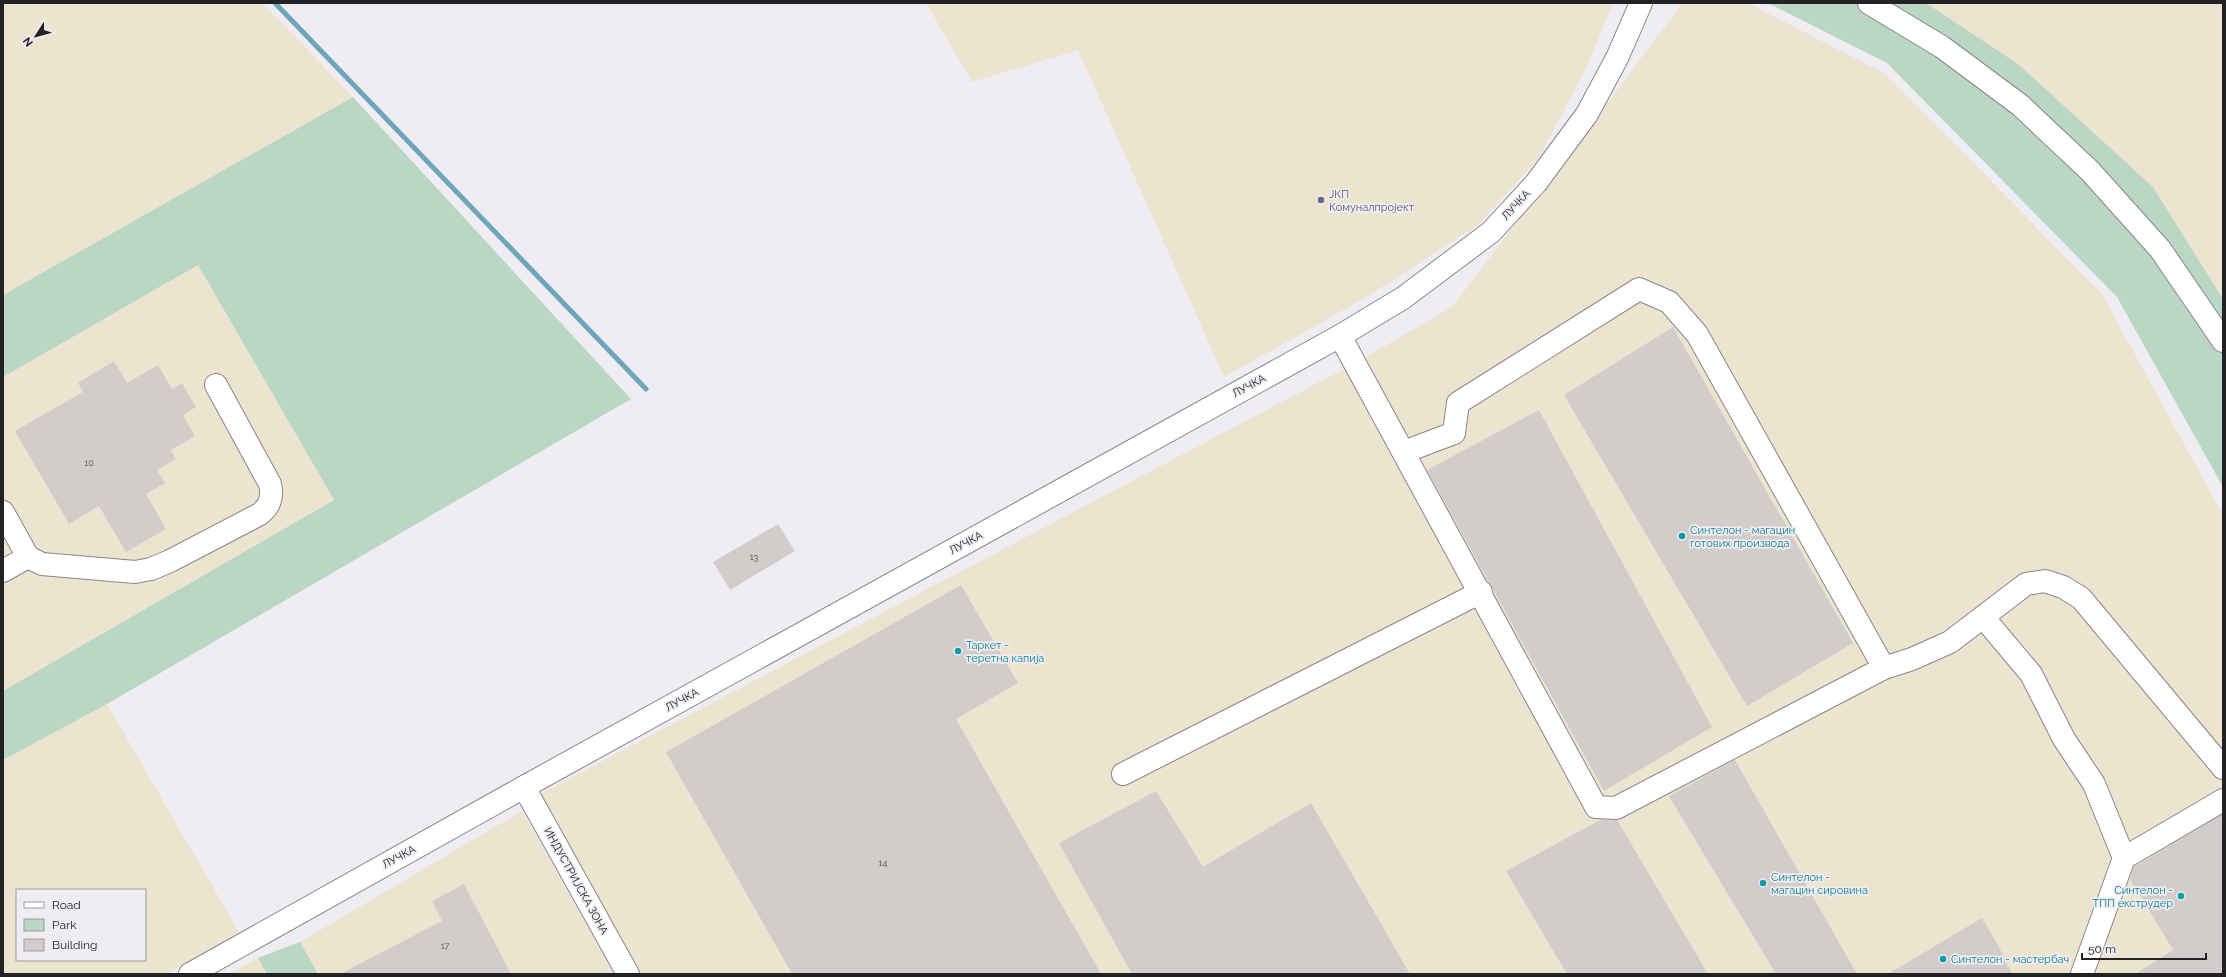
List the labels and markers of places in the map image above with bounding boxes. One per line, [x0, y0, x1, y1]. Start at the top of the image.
place label: ЈКП Комуналпројект [1329, 188, 1415, 214]
marker: ЈКП Комуналпројект [1316, 195, 1326, 205]
place label: Синтелон - магацин готових производа [1690, 524, 1795, 550]
marker: Синтелон - магацин готових производа [1677, 531, 1687, 541]
place label: Таркет - теретна капија [966, 639, 1044, 665]
marker: Таркет - теретна капија [953, 646, 963, 656]
place label: Синтелон - магацин сировина [1771, 871, 1868, 897]
marker: Синтелон - магацин сировина [1758, 878, 1768, 888]
place label: Синтелон - ТПП екструдер [2092, 884, 2173, 910]
marker: Синтелон - ТПП екструдер [2176, 891, 2186, 901]
place label: Синтелон - мастербач [1951, 953, 2069, 966]
marker: Синтелон - мастербач [1938, 954, 1948, 964]

